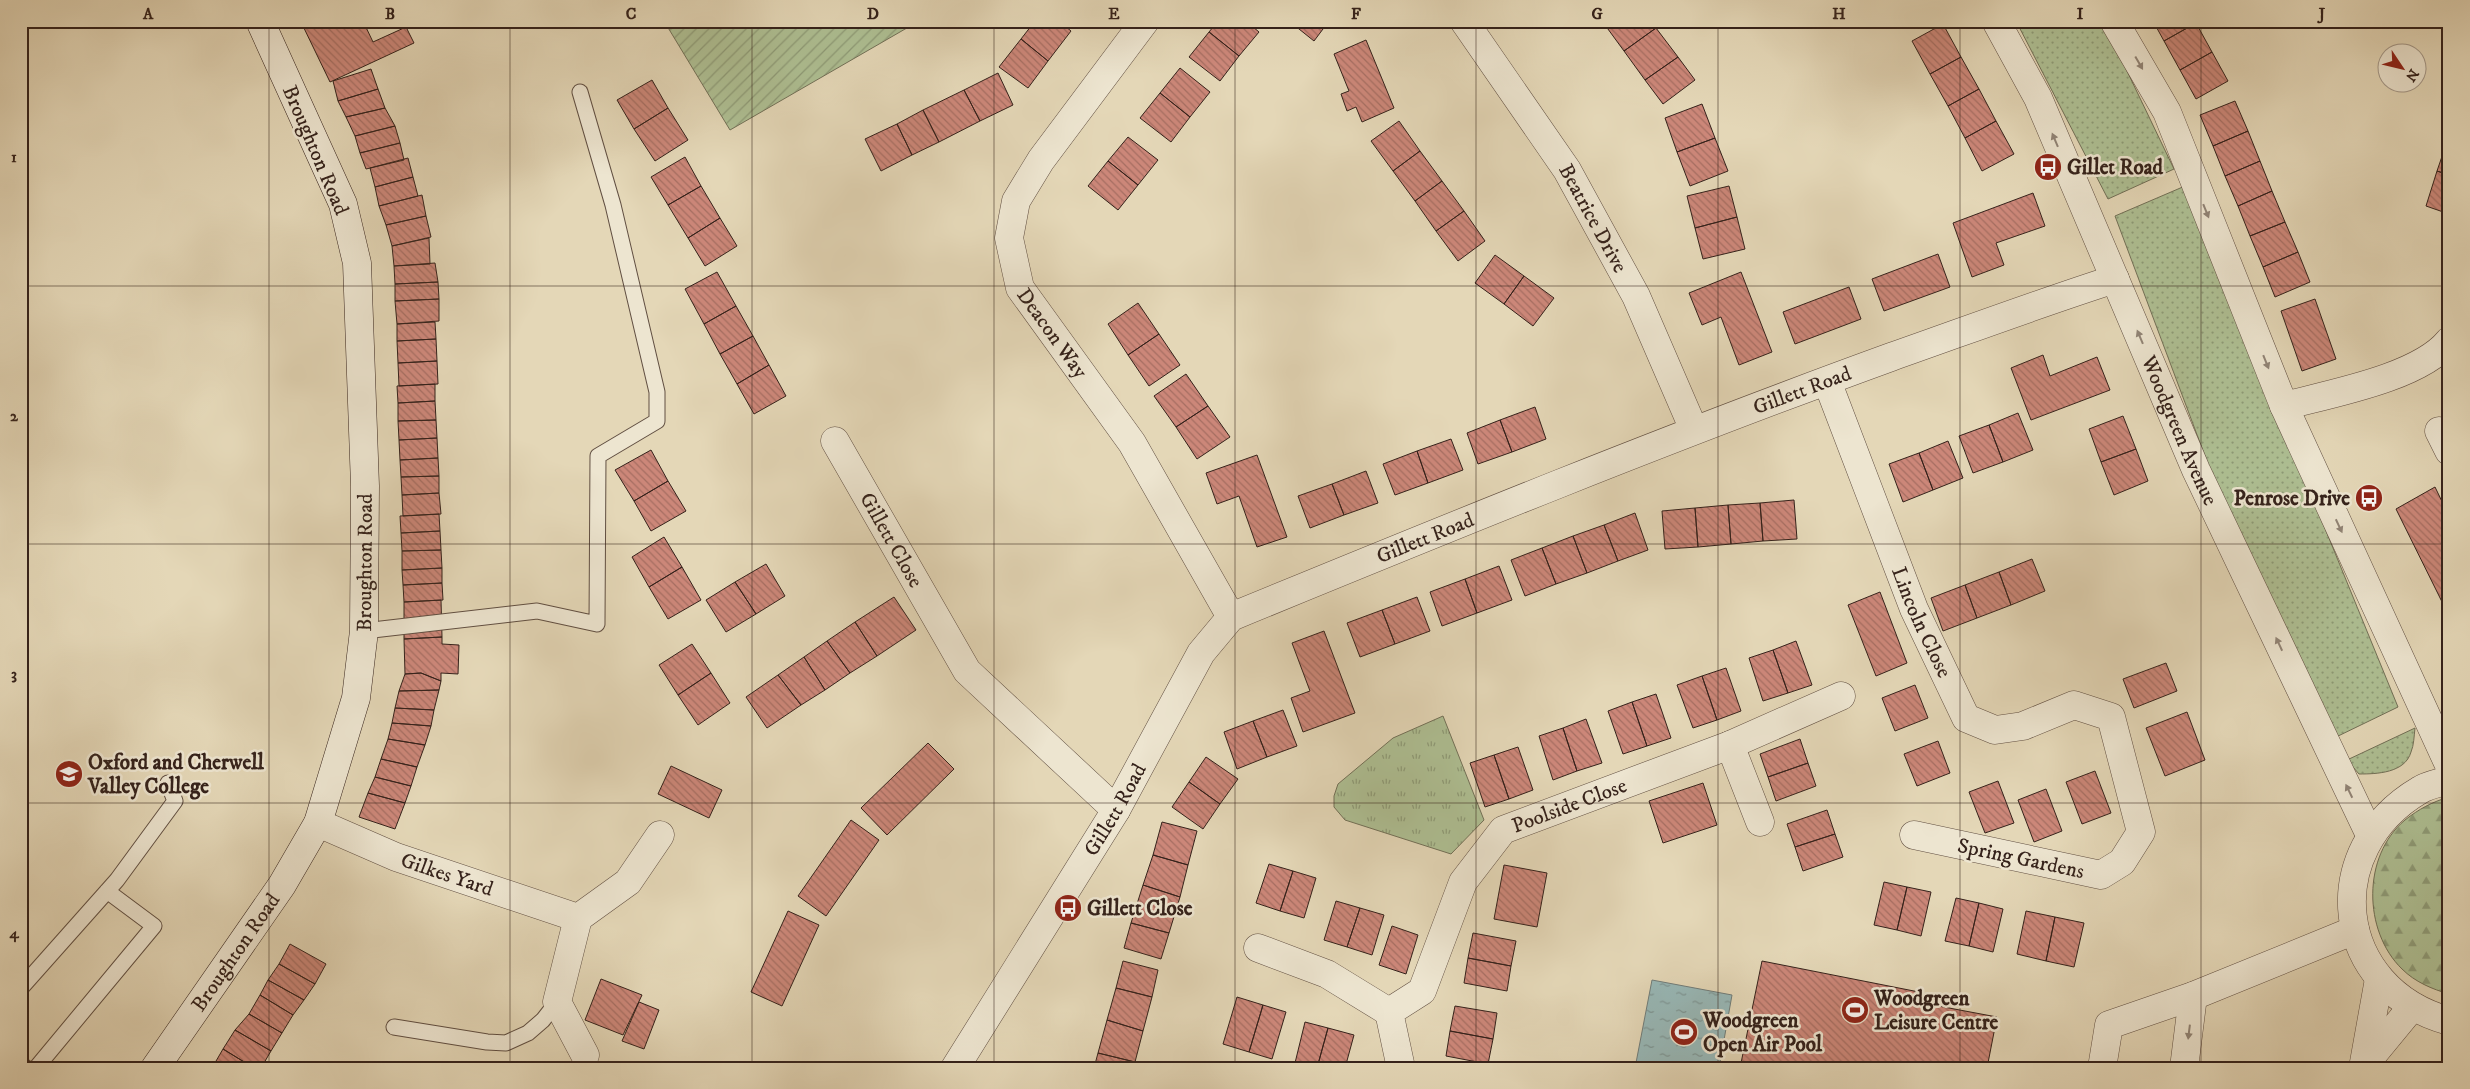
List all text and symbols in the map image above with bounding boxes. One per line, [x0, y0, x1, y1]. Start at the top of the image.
text: A [142, 4, 154, 24]
text: B [385, 4, 395, 24]
text: C [626, 4, 636, 24]
text: D [867, 4, 879, 24]
text: E [1108, 4, 1120, 24]
text: F [1351, 4, 1361, 24]
text: G [1591, 4, 1603, 24]
text: H [1832, 4, 1846, 24]
text: I [2077, 4, 2084, 24]
text: J [2317, 4, 2326, 24]
north arrow [2378, 42, 2428, 92]
one-way arrow [2134, 57, 2143, 70]
text: N [2401, 65, 2423, 85]
street label: Broughton Road [276, 82, 354, 220]
one-way arrow [2050, 133, 2058, 147]
text: 1 [11, 147, 17, 167]
bus stop icon: Gillet Road [2033, 152, 2063, 182]
place label: Gillet Road [2067, 155, 2164, 181]
street label: Beatrice Drive [1552, 160, 1633, 278]
one-way arrow [2203, 203, 2210, 218]
street label: Deacon Way [1010, 283, 1094, 385]
one-way arrow [2135, 330, 2143, 344]
street label: Woodgreen Avenue [2135, 351, 2223, 510]
one-way arrow [2263, 354, 2270, 369]
street label: Gillett Road [1750, 361, 1855, 421]
text: 2 [10, 406, 19, 426]
bus stop icon: Penrose Drive [2354, 483, 2384, 513]
place label: Penrose Drive [2233, 486, 2350, 512]
street label: Gillett Close [853, 488, 929, 593]
street label: Broughton Road [352, 493, 379, 632]
street label: Gillett Road [1373, 507, 1478, 570]
one-way arrow [2335, 519, 2343, 533]
street label: Lincoln Close [1885, 563, 1957, 682]
one-way arrow [2275, 637, 2283, 651]
text: 3 [11, 664, 17, 684]
place label: Oxford and Cherwell Valley College [87, 750, 264, 800]
school or university icon: Oxford and Cherwell Valley College [54, 759, 84, 789]
street label: Gillett Road [1079, 759, 1153, 861]
street label: Poolside Close [1508, 773, 1631, 840]
one-way arrow [2345, 784, 2353, 798]
street label: Spring Gardens [1955, 833, 2087, 885]
street label: Gilkes Yard [397, 848, 497, 903]
street label: Broughton Road [186, 888, 287, 1017]
bus stop icon: Gillett Close [1053, 893, 1083, 923]
place label: Gillett Close [1087, 896, 1193, 922]
text: 4 [8, 923, 19, 943]
place label: Woodgreen Leisure Centre [1873, 986, 1998, 1036]
sports icon: Woodgreen Leisure Centre [1840, 995, 1870, 1025]
place label: Woodgreen Open Air Pool [1702, 1008, 1823, 1058]
sports icon: Woodgreen Open Air Pool [1669, 1017, 1699, 1047]
one-way arrow [2185, 1024, 2193, 1040]

